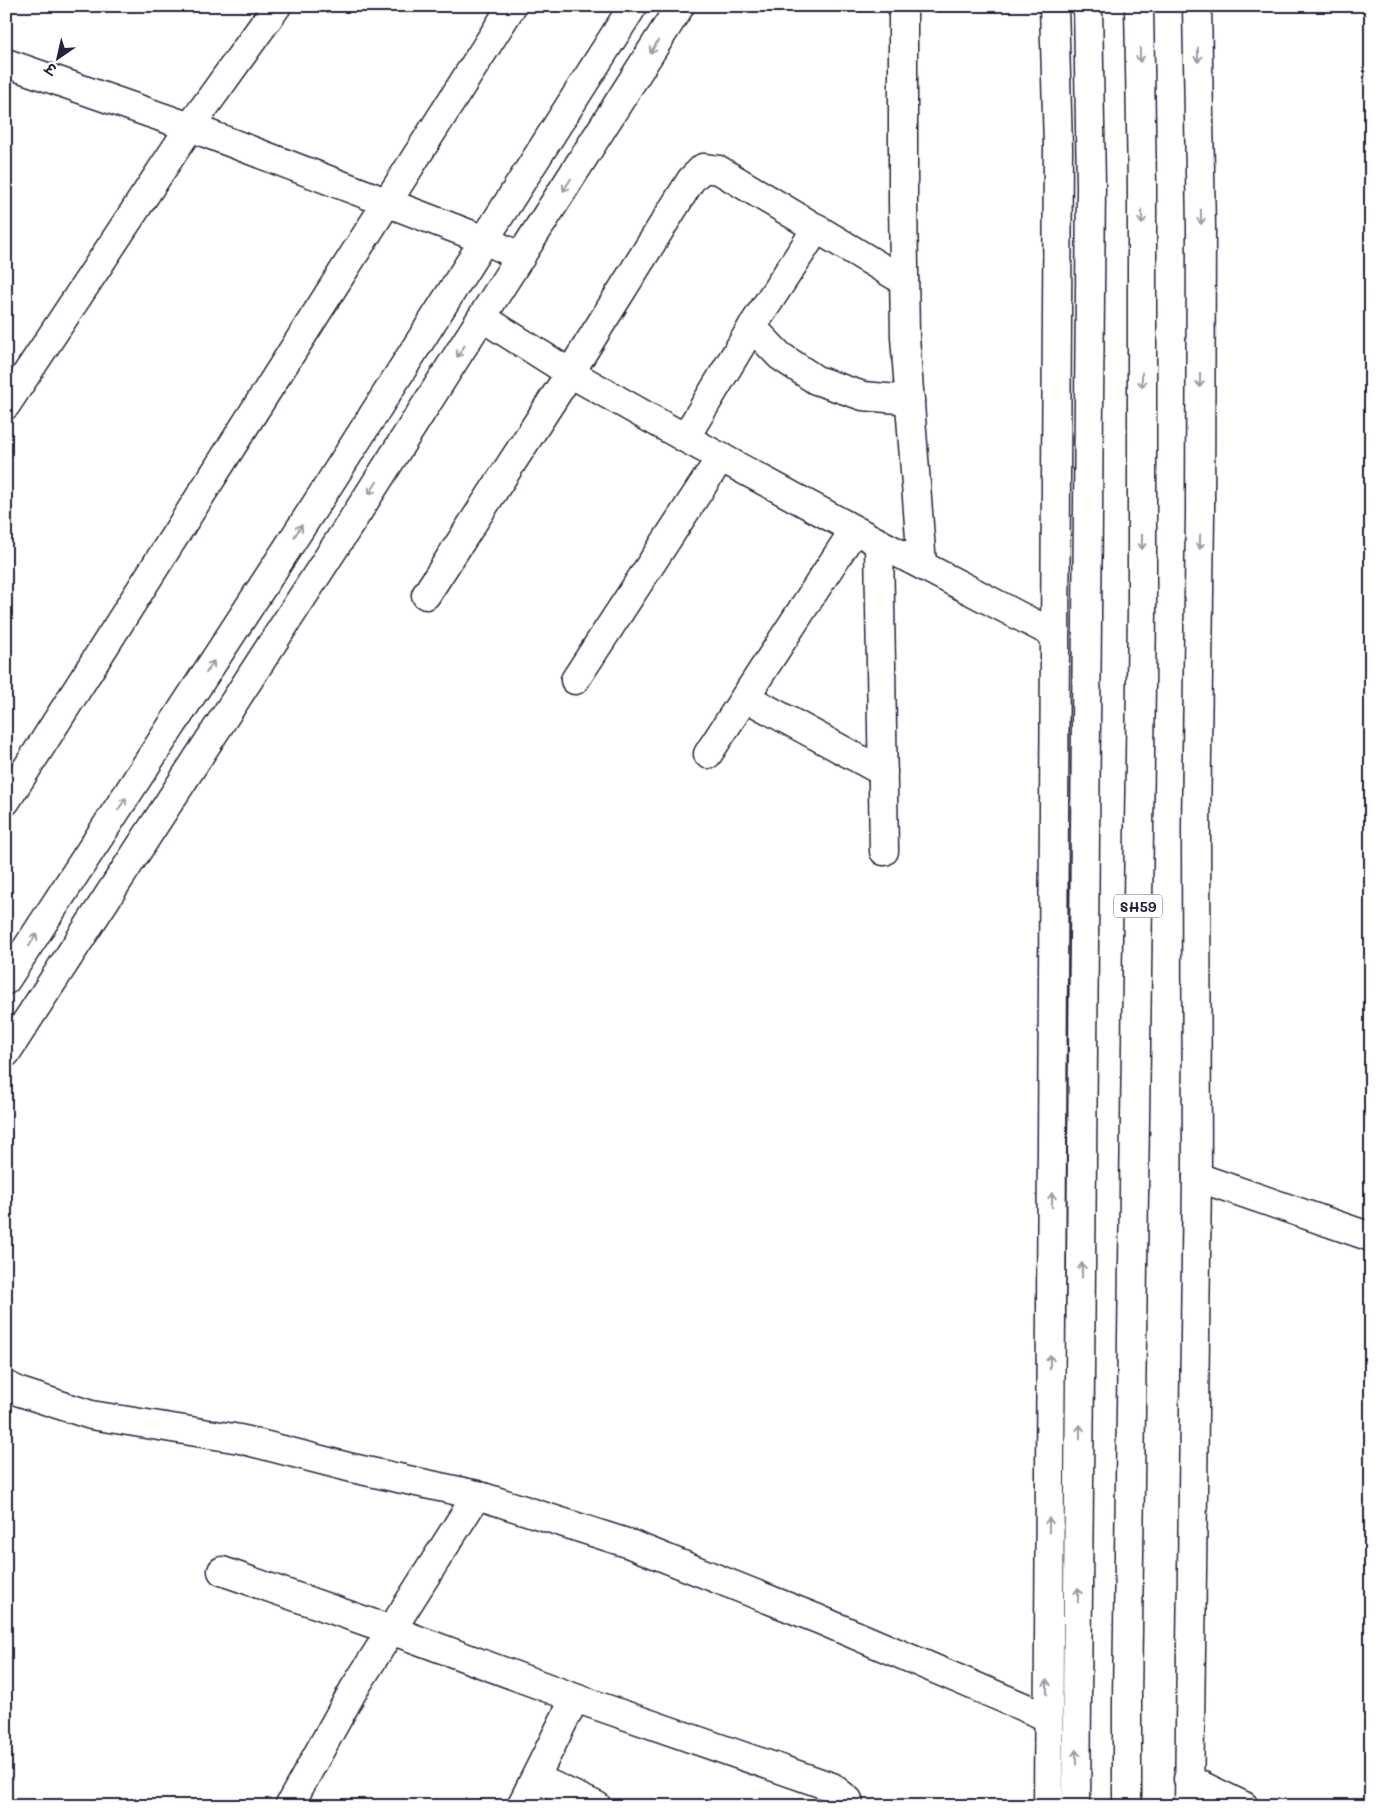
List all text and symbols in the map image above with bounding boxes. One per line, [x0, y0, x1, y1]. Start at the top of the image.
north arrow [32, 32, 82, 82]
one-way arrow [648, 40, 658, 54]
one-way arrow [1135, 46, 1145, 63]
one-way arrow [1193, 46, 1203, 63]
text: उ [40, 58, 61, 81]
one-way arrow [561, 177, 571, 191]
one-way arrow [1137, 209, 1147, 225]
one-way arrow [1196, 209, 1206, 225]
one-way arrow [456, 344, 466, 358]
one-way arrow [1137, 372, 1147, 388]
one-way arrow [1195, 372, 1205, 388]
one-way arrow [368, 481, 378, 495]
one-way arrow [294, 524, 304, 538]
one-way arrow [1137, 534, 1147, 550]
one-way arrow [1195, 534, 1204, 550]
one-way arrow [205, 661, 215, 675]
one-way arrow [117, 797, 127, 811]
road number: SH59 [1114, 894, 1162, 918]
one-way arrow [28, 933, 38, 947]
one-way arrow [1047, 1192, 1056, 1208]
one-way arrow [1077, 1262, 1087, 1278]
one-way arrow [1045, 1354, 1055, 1370]
one-way arrow [1075, 1424, 1085, 1440]
one-way arrow [1044, 1517, 1054, 1533]
one-way arrow [1073, 1587, 1083, 1603]
one-way arrow [1043, 1679, 1052, 1695]
one-way arrow [1071, 1749, 1081, 1766]

